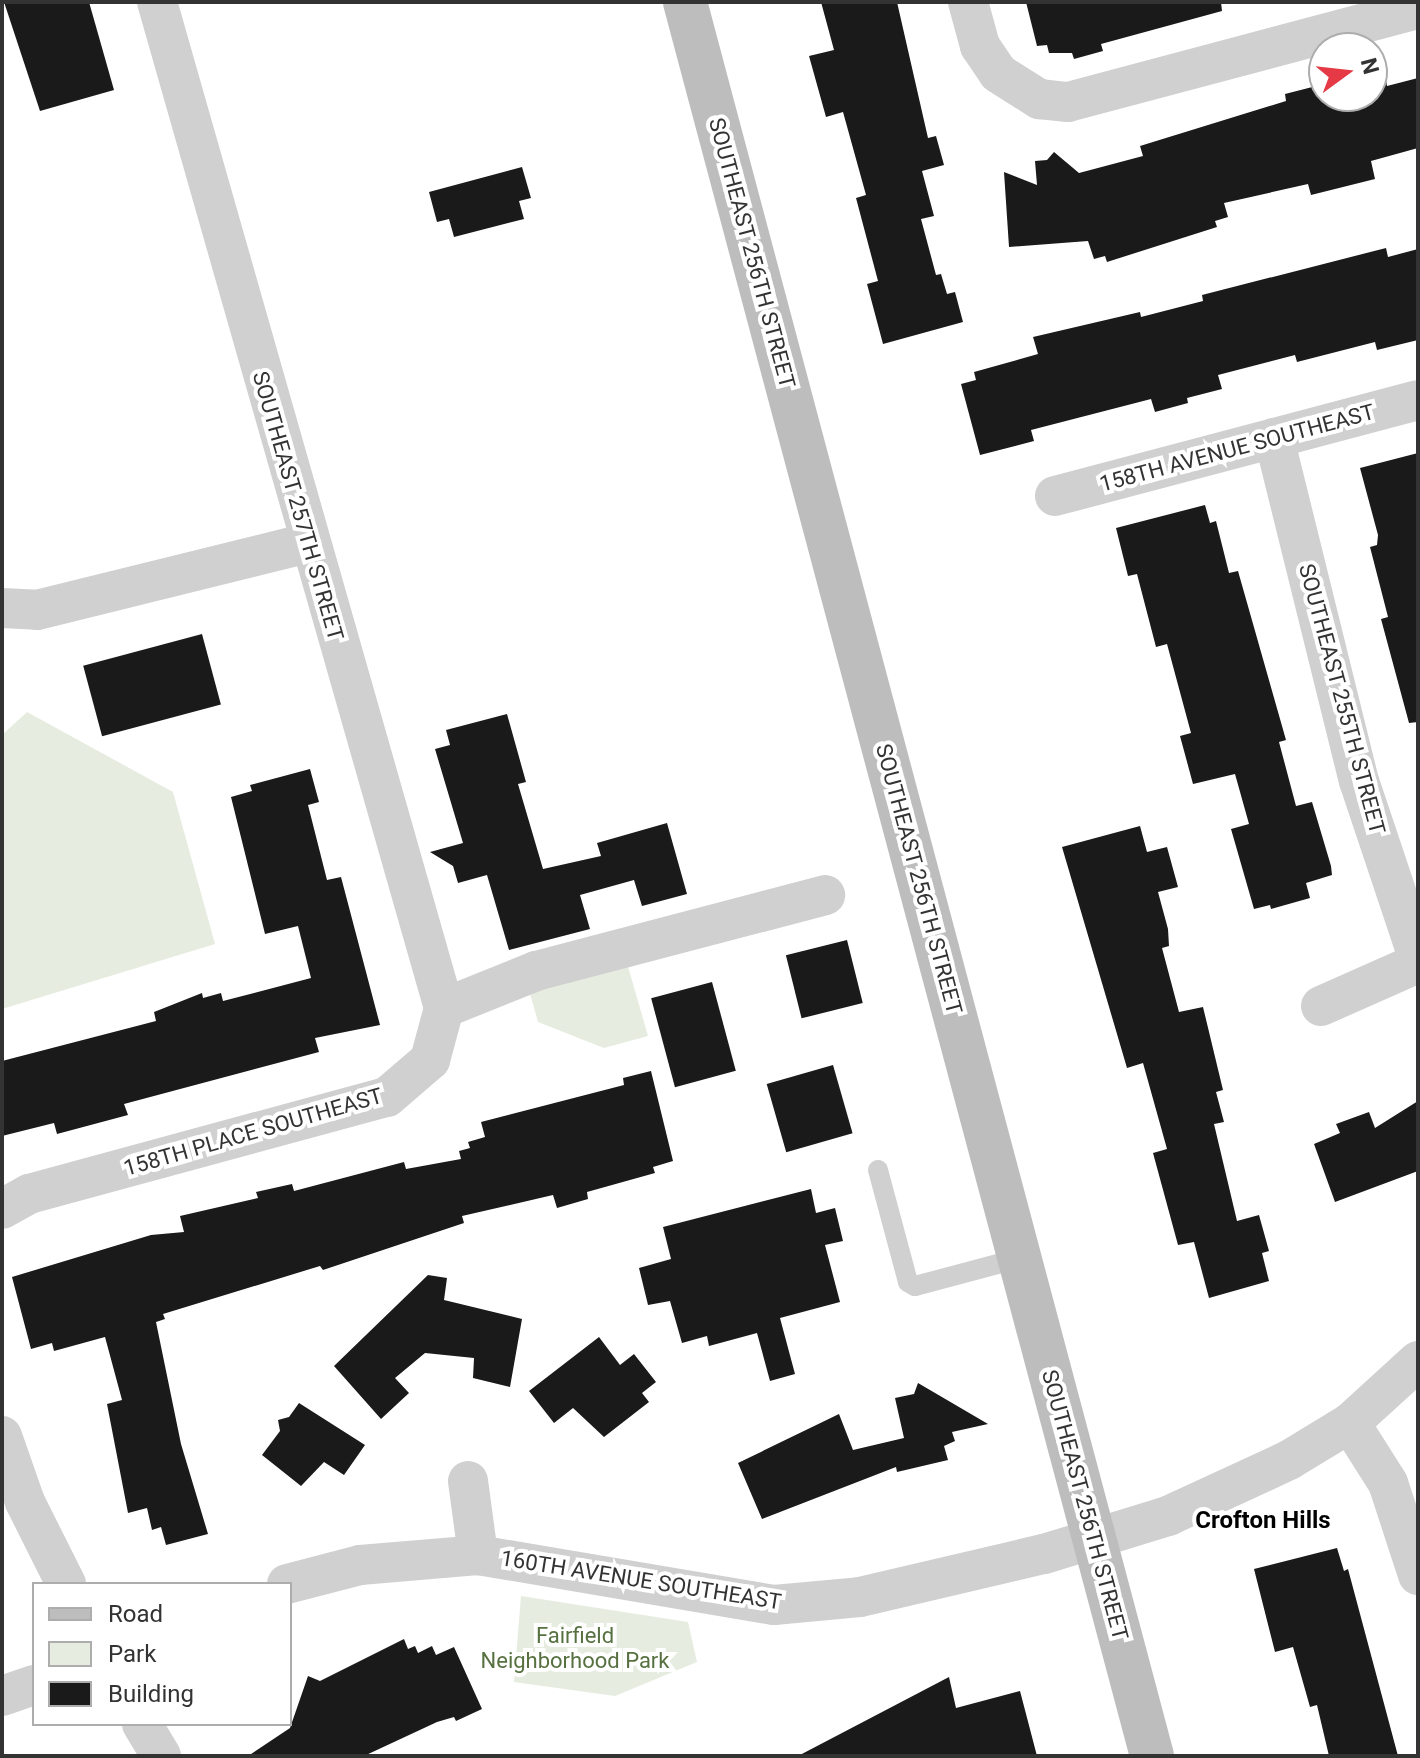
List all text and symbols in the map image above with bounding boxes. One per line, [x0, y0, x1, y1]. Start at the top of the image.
north arrow [1308, 32, 1388, 112]
text: N [1356, 55, 1384, 77]
street label: SOUTHEAST 256TH STREET [703, 115, 801, 391]
street label: SOUTHEAST 257TH STREET [247, 368, 349, 644]
street label: 158TH AVENUE SOUTHEAST [1097, 399, 1377, 497]
street label: SOUTHEAST 255TH STREET [1293, 561, 1391, 837]
street label: SOUTHEAST 256TH STREET [870, 741, 968, 1017]
street label: 158TH PLACE SOUTHEAST [120, 1082, 386, 1182]
street label: SOUTHEAST 256TH STREET [1036, 1367, 1134, 1643]
district label: Crofton Hills [1195, 1507, 1331, 1535]
street label: 160TH AVENUE SOUTHEAST [499, 1545, 783, 1615]
legend [32, 1582, 292, 1726]
text: Road [108, 1600, 163, 1628]
park label: Fairfield Neighborhood Park [481, 1622, 669, 1674]
text: Park [108, 1640, 156, 1668]
text: Building [108, 1680, 194, 1708]

